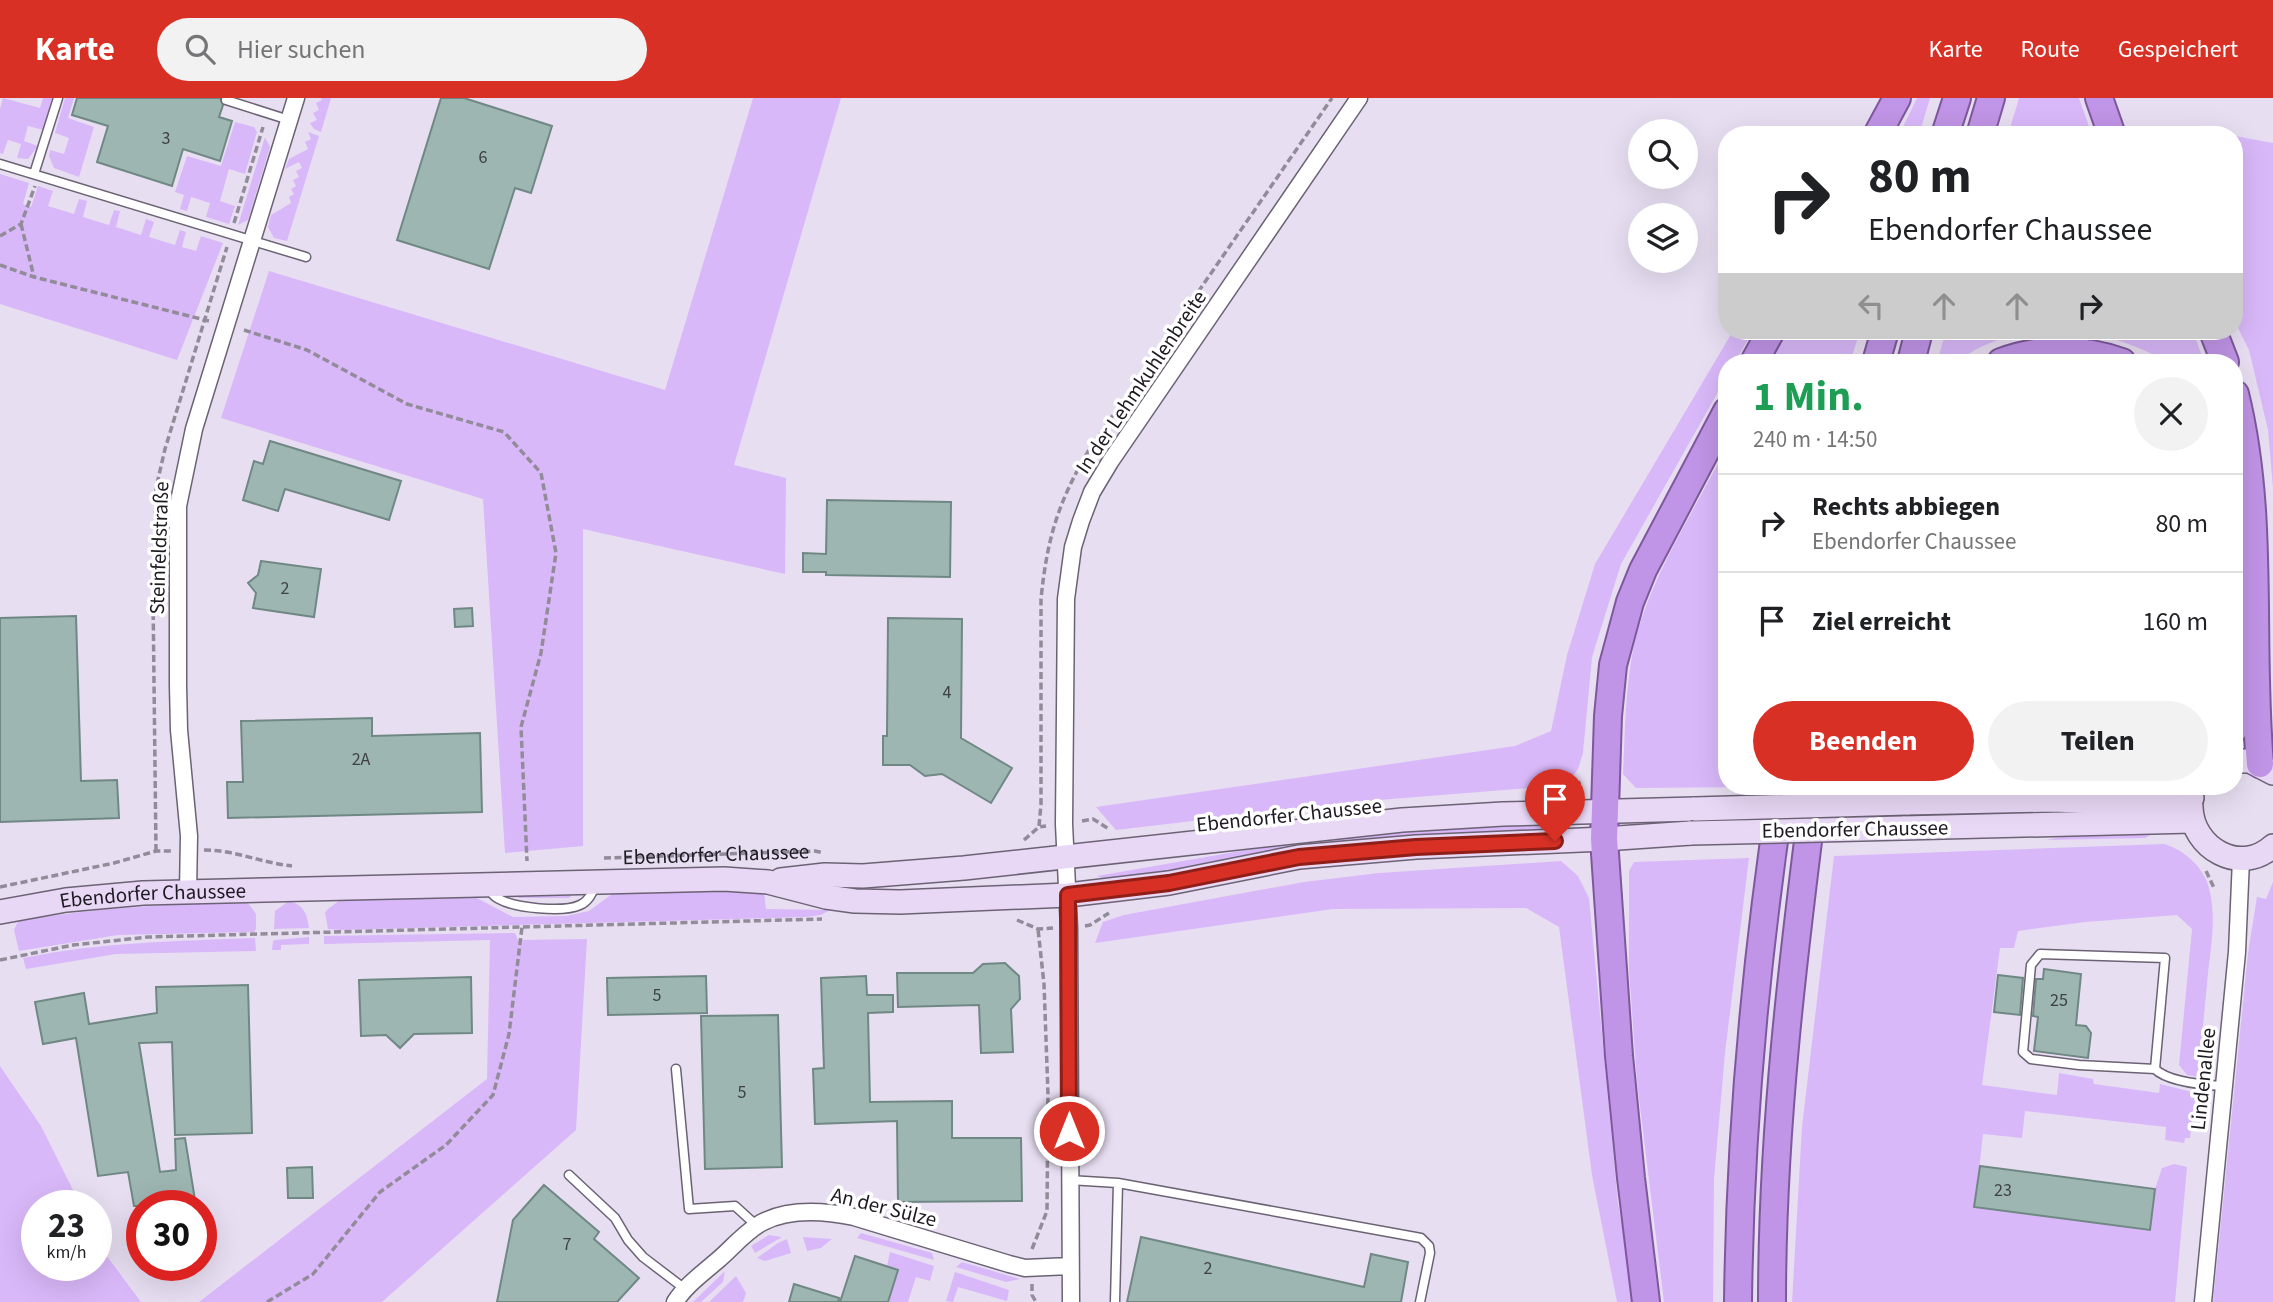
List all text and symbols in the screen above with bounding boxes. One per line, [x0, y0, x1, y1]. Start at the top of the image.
search box [157, 18, 647, 81]
text: Karte [35, 26, 115, 73]
icon: search [181, 30, 219, 68]
text: Hier suchen [237, 31, 366, 68]
text: Karte [1929, 32, 1983, 67]
text: Route [2021, 32, 2080, 67]
text: Gespeichert [2118, 32, 2238, 67]
map controls [1628, 119, 1698, 273]
button: search [1628, 119, 1698, 189]
house number: 3 [162, 126, 171, 151]
text: 80 m [1868, 142, 1972, 212]
house number: 6 [479, 145, 488, 170]
icon: right [1753, 154, 1844, 245]
button: layers [1628, 203, 1698, 273]
text: Ebendorfer Chaussee [1868, 207, 2152, 253]
street label: In der Lehmkuhlenbreite [1068, 284, 1214, 480]
icon: left [1852, 287, 1890, 325]
icon: ahead [1925, 287, 1963, 325]
icon: ahead [1998, 287, 2036, 325]
icon: right [2071, 287, 2109, 325]
text: 1 Min. [1753, 367, 1864, 427]
button: close [2134, 377, 2208, 451]
text: 240 m · 14:50 [1753, 423, 1877, 456]
street label: Steinfeldstraße [142, 481, 176, 615]
text: Rechts abbiegen [1812, 488, 2000, 525]
icon: right [1753, 504, 1791, 542]
text: 80 m [2155, 505, 2208, 542]
text: Ebendorfer Chaussee [1812, 525, 2016, 558]
house number: 2 [281, 576, 290, 601]
icon: arrive [1753, 602, 1791, 640]
text: Ziel erreicht [1812, 603, 1951, 640]
text: 160 m [2142, 603, 2208, 640]
house number: 4 [943, 680, 952, 705]
button: Beenden [1753, 701, 1974, 781]
button: Teilen [1988, 701, 2208, 781]
house number: 2A [352, 747, 371, 772]
pin [1525, 769, 1585, 841]
icon: arrive [1536, 780, 1574, 818]
street label: Ebendorfer Chaussee [1195, 790, 1383, 840]
street label: Ebendorfer Chaussee [1761, 812, 1949, 846]
street label: Ebendorfer Chaussee [622, 836, 810, 872]
street label: Ebendorfer Chaussee [57, 876, 246, 916]
house number: 5 [653, 983, 662, 1008]
house number: 25 [2050, 988, 2068, 1013]
street label: Lindenallee [2183, 1026, 2223, 1132]
house number: 5 [738, 1080, 747, 1105]
position arrow [1032, 1094, 1106, 1168]
house number: 23 [1994, 1178, 2012, 1203]
street label: An der Sülze [828, 1179, 940, 1235]
speed limit sign: 30 [126, 1190, 217, 1281]
text: 23 [48, 1201, 85, 1251]
house number: 7 [563, 1232, 572, 1257]
text: km/h [47, 1240, 86, 1265]
house number: 2 [1204, 1256, 1213, 1281]

